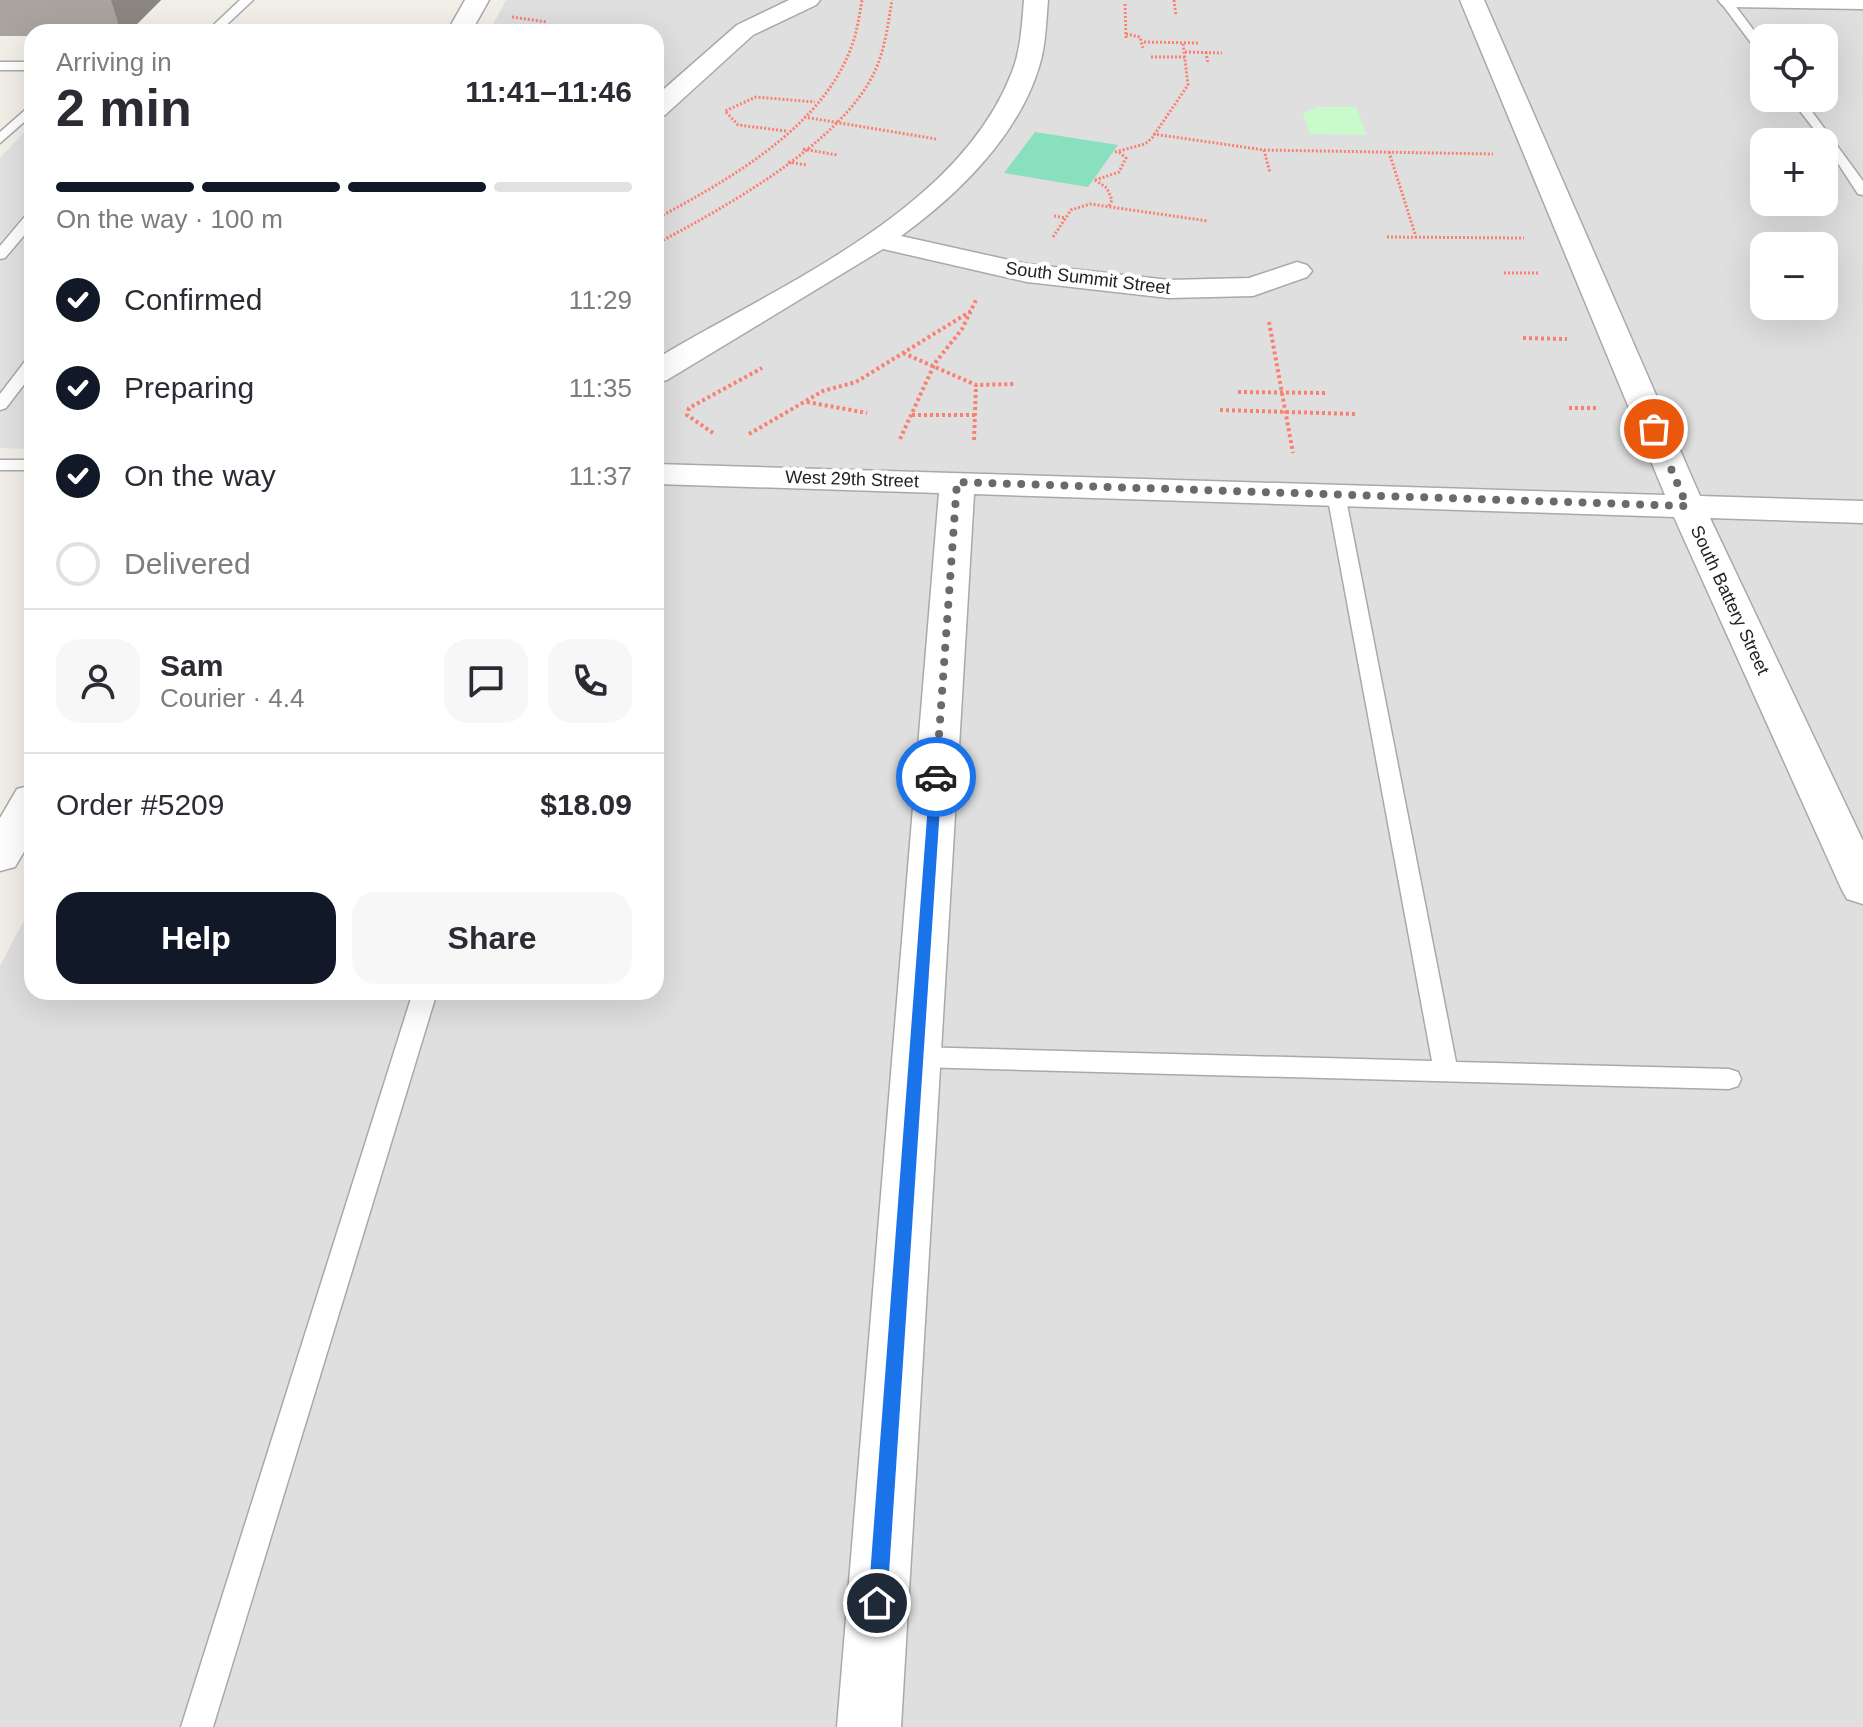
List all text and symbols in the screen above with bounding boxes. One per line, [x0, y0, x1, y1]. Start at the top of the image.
map controls [1750, 24, 1838, 320]
button: locate [1750, 24, 1838, 112]
text: Arriving in [56, 47, 172, 77]
text: 11:41–11:46 [465, 75, 632, 108]
text: 2 min [56, 79, 192, 137]
button: + [1750, 128, 1838, 216]
text: On the way · 100 m [56, 204, 283, 234]
button: − [1750, 232, 1838, 320]
street label: South Summit Street [1004, 258, 1172, 298]
icon: check [56, 278, 100, 322]
text: Confirmed [124, 283, 262, 316]
text: 11:29 [569, 285, 632, 315]
icon: check [56, 366, 100, 410]
text: Preparing [124, 371, 254, 404]
text: 11:35 [569, 373, 632, 403]
pin [1620, 395, 1688, 463]
icon: bag [1632, 407, 1676, 451]
icon: check [56, 454, 100, 498]
text: On the way [124, 459, 276, 492]
text: 11:37 [569, 461, 632, 491]
street label: West 29th Street [785, 467, 919, 491]
street label: South Battery Street [1687, 522, 1773, 678]
text: Delivered [124, 547, 251, 580]
button: person [56, 639, 140, 723]
button: chat [444, 639, 528, 723]
button: phone [548, 639, 632, 723]
text: Sam [160, 649, 223, 682]
text: Courier · 4.4 [160, 683, 305, 713]
courier [896, 737, 976, 817]
icon: car [914, 755, 958, 799]
text: Order #5209 [56, 788, 224, 821]
text: $18.09 [540, 788, 632, 821]
button: Help [56, 892, 336, 984]
button: Share [352, 892, 632, 984]
pin [843, 1569, 911, 1637]
icon: home [855, 1581, 899, 1625]

